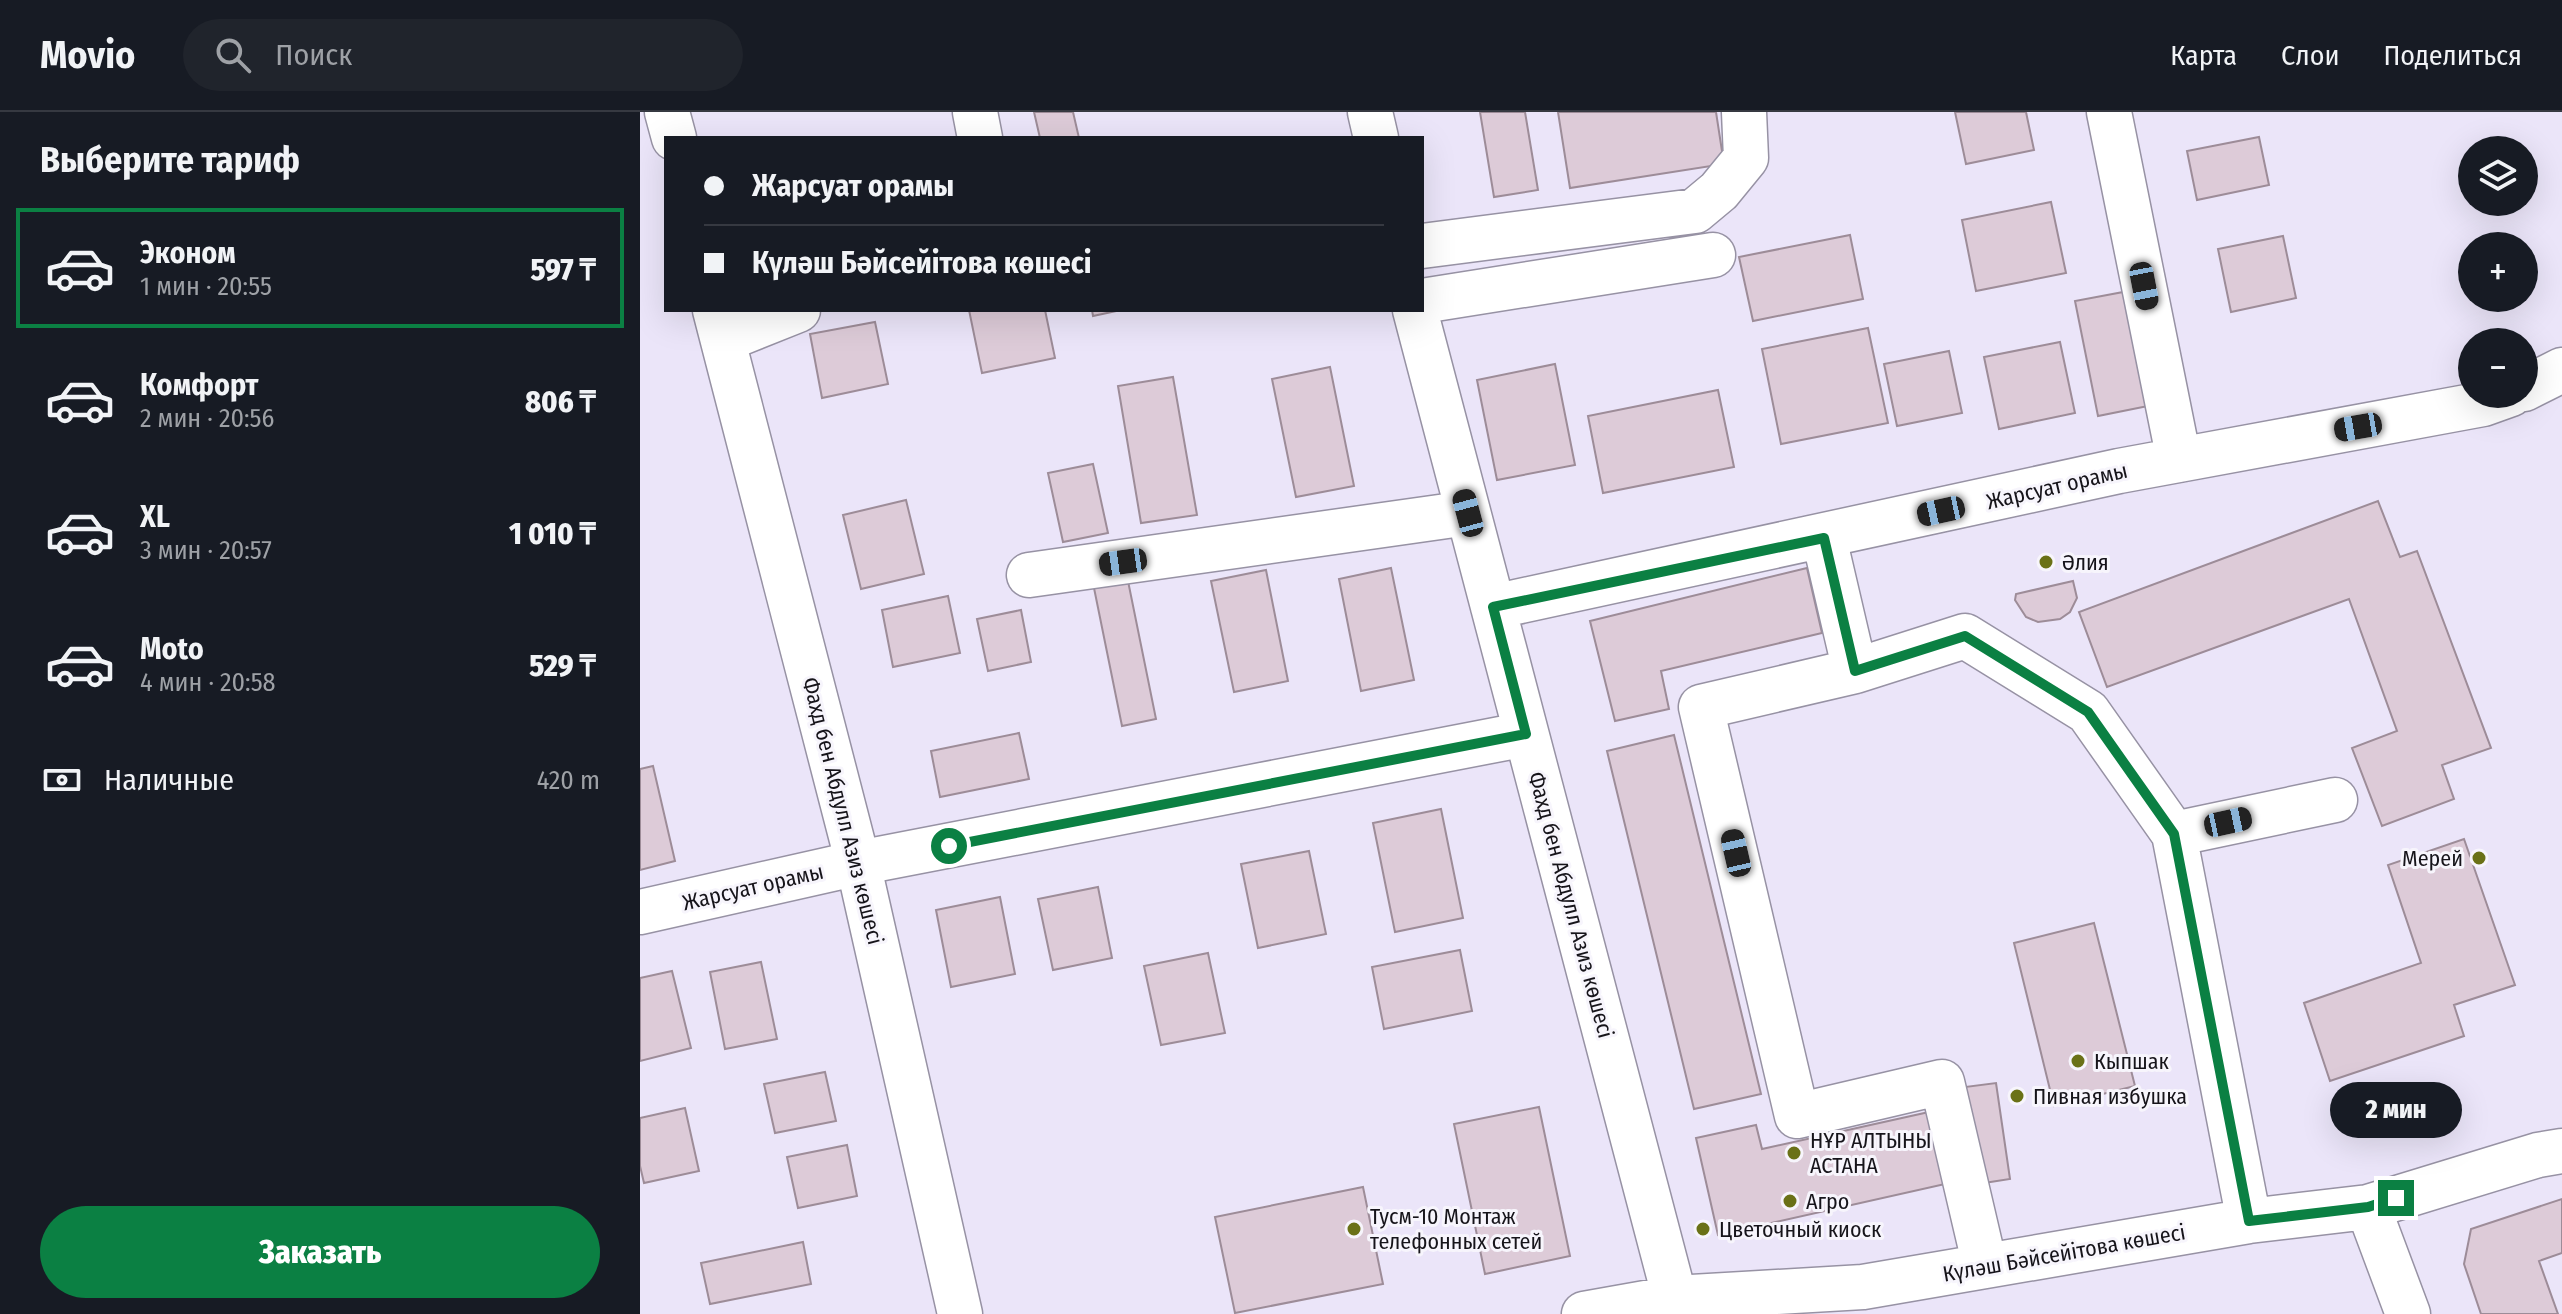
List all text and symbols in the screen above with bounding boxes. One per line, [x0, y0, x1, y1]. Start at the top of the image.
search box [183, 19, 743, 91]
text: Movio [40, 32, 135, 78]
icon: search [211, 33, 255, 77]
text: Поиск [275, 37, 352, 73]
text: Карта [2170, 39, 2237, 72]
text: Слои [2281, 39, 2339, 72]
text: Поделиться [2383, 39, 2522, 72]
map controls [2458, 136, 2538, 408]
button: layers [2458, 136, 2538, 216]
text: Выберите тариф [40, 138, 300, 182]
text: Жарсуат орамы [752, 168, 954, 204]
icon: car [44, 232, 116, 304]
button: + [2458, 232, 2538, 312]
text: Эконом [140, 235, 236, 271]
text: Күләш Бәйсейітова көшесі [752, 245, 1092, 281]
text: 597 ₸ [530, 252, 596, 288]
car [2128, 260, 2160, 312]
text: 1 мин · 20:55 [140, 271, 272, 302]
button: − [2458, 328, 2538, 408]
icon: car [44, 364, 116, 436]
text: Комфорт [140, 367, 258, 403]
text: 806 ₸ [525, 384, 596, 420]
text: 2 мин · 20:56 [140, 403, 274, 434]
car [2332, 411, 2384, 443]
street label: Жарсуат орамы [1984, 457, 2130, 515]
car [1450, 487, 1486, 539]
car [1915, 494, 1967, 528]
icon: car [44, 496, 116, 568]
text: XL [140, 499, 170, 535]
text: 1 010 ₸ [509, 516, 596, 552]
text: 3 мин · 20:57 [140, 535, 272, 566]
car [1098, 547, 1148, 577]
place label: Әлия [2062, 549, 2109, 576]
marker: Әлия [2037, 553, 2055, 571]
icon: car [44, 628, 116, 700]
text: Moto [140, 631, 204, 667]
text: 529 ₸ [529, 648, 596, 684]
text: 4 мин · 20:58 [140, 667, 276, 698]
street label: Фахд бен Абдулл Азиз көшесі [797, 675, 889, 947]
icon: cash [40, 758, 84, 802]
text: Наличные [104, 762, 234, 798]
text: 420 m [537, 765, 600, 796]
street label: Фахд бен Абдулл Азиз көшесі [1522, 769, 1620, 1041]
car [2202, 805, 2254, 839]
car [1719, 827, 1753, 879]
route start [931, 828, 967, 864]
place label: Мерей [2402, 845, 2463, 872]
marker: Мерей [2470, 849, 2488, 867]
street label: Жарсуат орамы [680, 858, 826, 916]
place label: Кыпшак [2094, 1048, 2170, 1075]
marker: Кыпшак [2069, 1052, 2087, 1070]
callout: 2 мин [2330, 1082, 2462, 1138]
place label: Пивная избушка [2033, 1083, 2187, 1110]
marker: Пивная избушка [2008, 1087, 2026, 1105]
text: 2 мин [2365, 1094, 2427, 1125]
place label: НҰР АЛТЫНЫ АСТАНА [1810, 1127, 1932, 1179]
marker: НҰР АЛТЫНЫ АСТАНА [1785, 1144, 1803, 1162]
route end [2378, 1180, 2414, 1216]
place label: Агро [1806, 1188, 1849, 1215]
marker: Агро [1781, 1192, 1799, 1210]
place label: Тусм-10 Монтаж телефонных сетей [1370, 1203, 1542, 1255]
button: Заказать [40, 1206, 600, 1298]
place label: Цветочный киоск [1719, 1216, 1882, 1243]
street label: Күләш Бәйсейітова көшесі [1941, 1218, 2187, 1288]
marker: Тусм-10 Монтаж телефонных сетей [1345, 1220, 1363, 1238]
marker: Цветочный киоск [1694, 1220, 1712, 1238]

